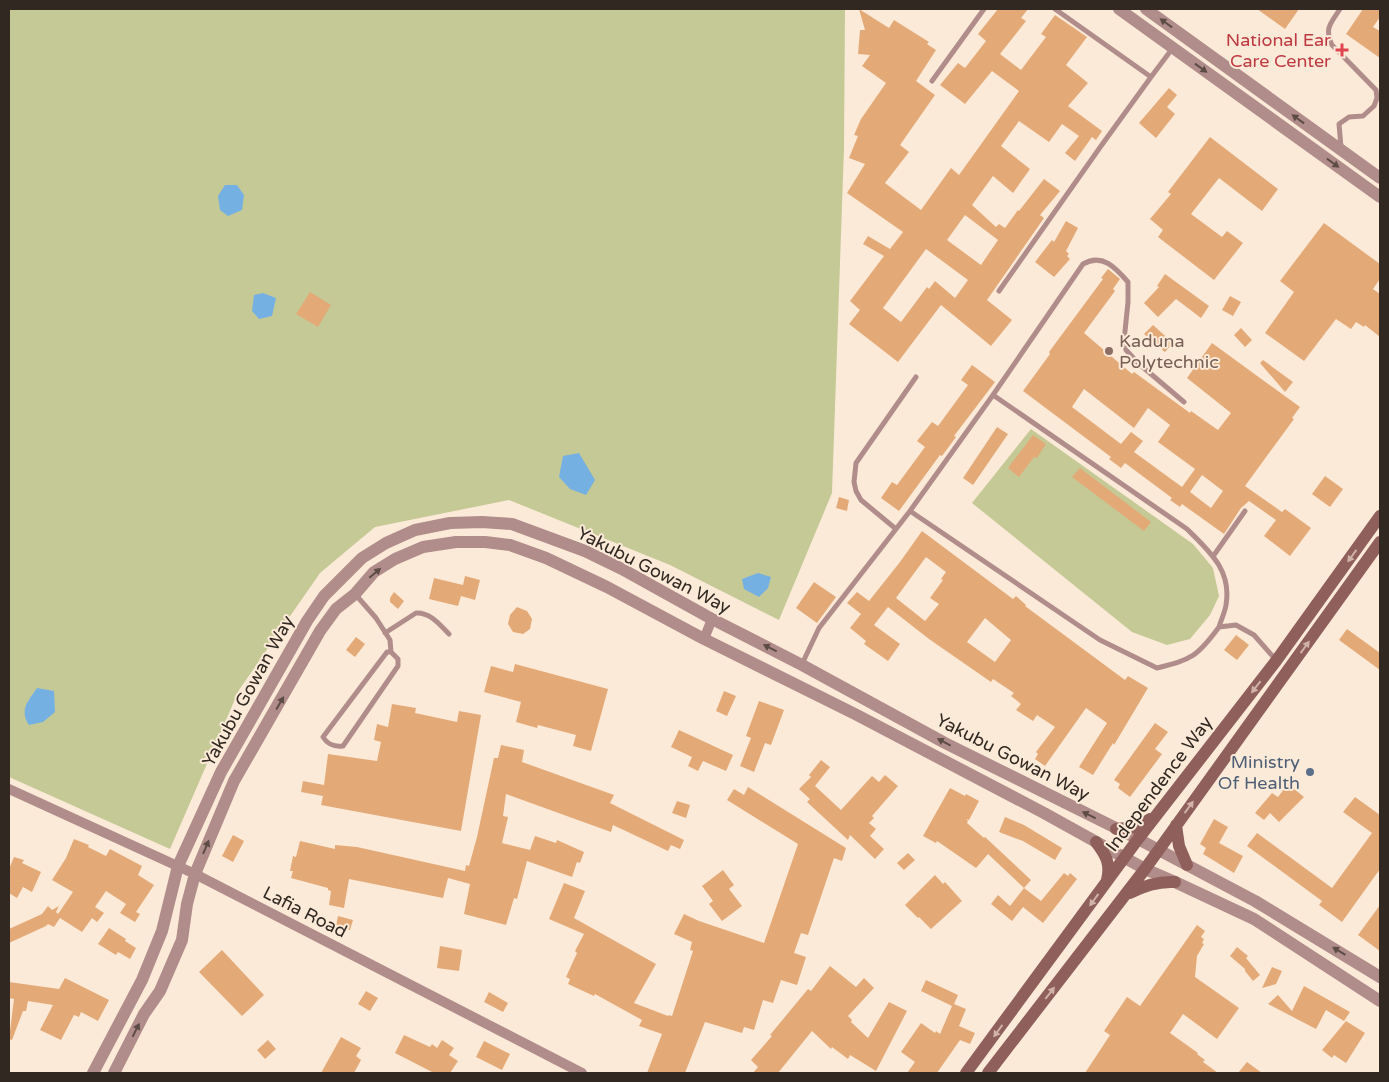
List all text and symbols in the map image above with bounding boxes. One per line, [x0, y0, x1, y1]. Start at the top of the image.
one-way arrow [1160, 18, 1173, 29]
place label: National Ear Care Center [1226, 29, 1331, 72]
marker: National Ear Care Center [1335, 43, 1349, 57]
one-way arrow [1194, 63, 1208, 73]
one-way arrow [1292, 113, 1305, 124]
one-way arrow [1326, 158, 1340, 168]
place label: Kaduna Polytechnic [1119, 330, 1219, 373]
marker: Kaduna Polytechnic [1103, 345, 1115, 357]
street label: Yakubu Gowan Way [574, 522, 735, 618]
one-way arrow [1347, 549, 1357, 563]
one-way arrow [368, 567, 380, 579]
street label: Yakubu Gowan Way [197, 611, 299, 770]
one-way arrow [1300, 640, 1310, 654]
one-way arrow [763, 644, 777, 652]
one-way arrow [1250, 680, 1261, 693]
one-way arrow [275, 696, 284, 709]
street label: Yakubu Gowan Way [933, 709, 1094, 805]
street label: Independence Way [1101, 712, 1217, 856]
one-way arrow [936, 738, 951, 746]
place label: Ministry Of Health [1218, 751, 1300, 794]
marker: Ministry Of Health [1304, 766, 1316, 778]
one-way arrow [1184, 801, 1195, 814]
one-way arrow [1081, 811, 1096, 819]
one-way arrow [203, 840, 211, 854]
street label: Lafia Road [259, 881, 351, 943]
one-way arrow [1089, 893, 1099, 907]
one-way arrow [1332, 947, 1345, 956]
one-way arrow [1045, 986, 1055, 1000]
one-way arrow [132, 1023, 140, 1037]
one-way arrow [993, 1024, 1003, 1038]

